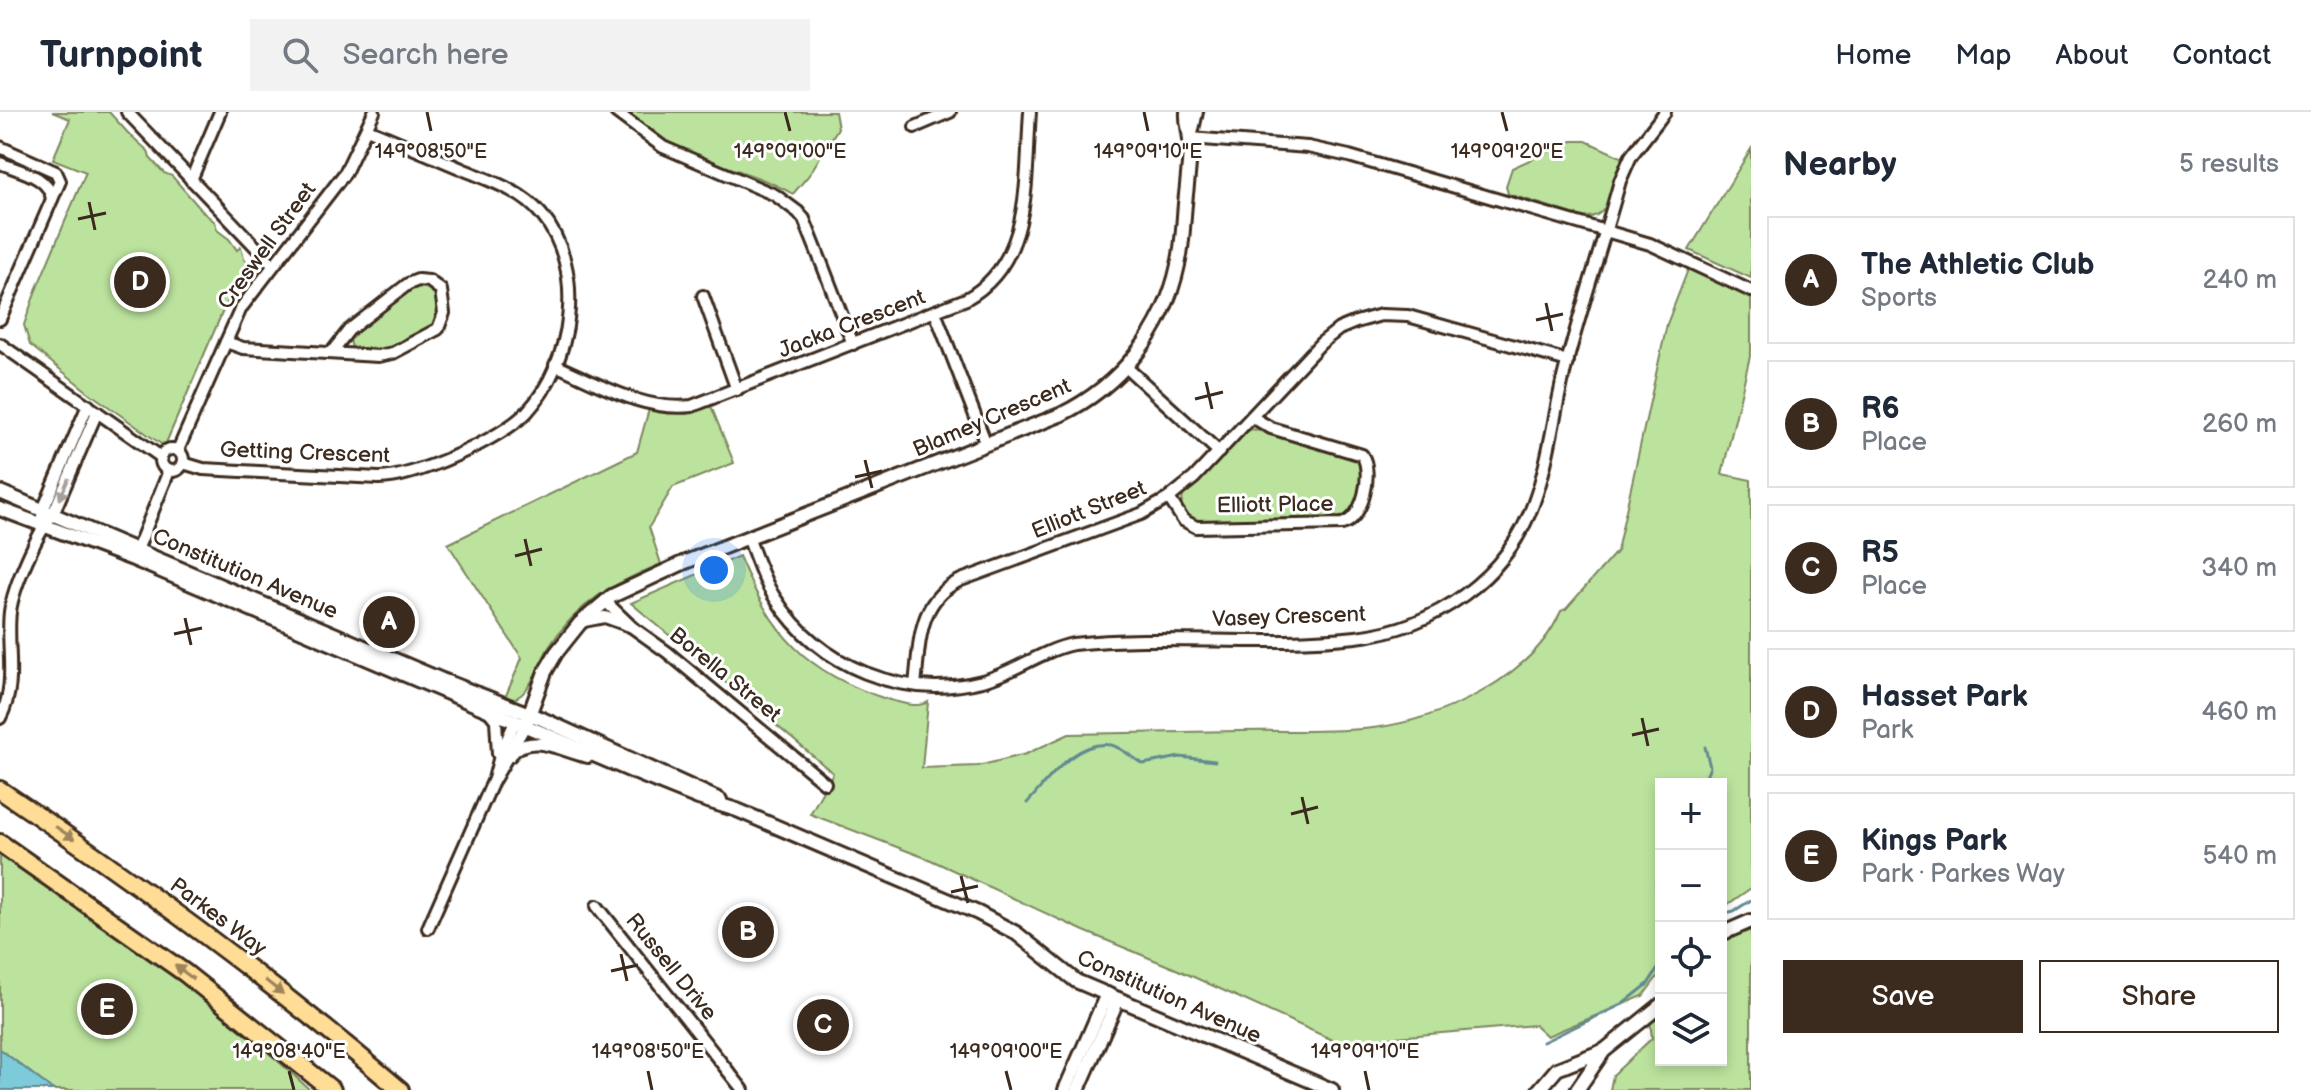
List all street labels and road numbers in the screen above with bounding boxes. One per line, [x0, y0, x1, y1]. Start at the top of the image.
street label: Creswell Street [212, 177, 322, 315]
street label: Jacka Crescent [775, 284, 929, 364]
street label: Blamey Crescent [909, 373, 1075, 463]
street label: Getting Crescent [219, 437, 391, 469]
street label: Elliott Street [1028, 475, 1150, 545]
street label: Elliott Place [1216, 490, 1334, 520]
street label: Constitution Avenue [148, 523, 342, 625]
street label: Vasey Crescent [1212, 601, 1366, 633]
street label: Borella Street [664, 622, 787, 728]
street label: Parkes Way [164, 872, 272, 962]
street label: Russell Drive [620, 908, 722, 1026]
street label: Constitution Avenue [1073, 944, 1265, 1050]

